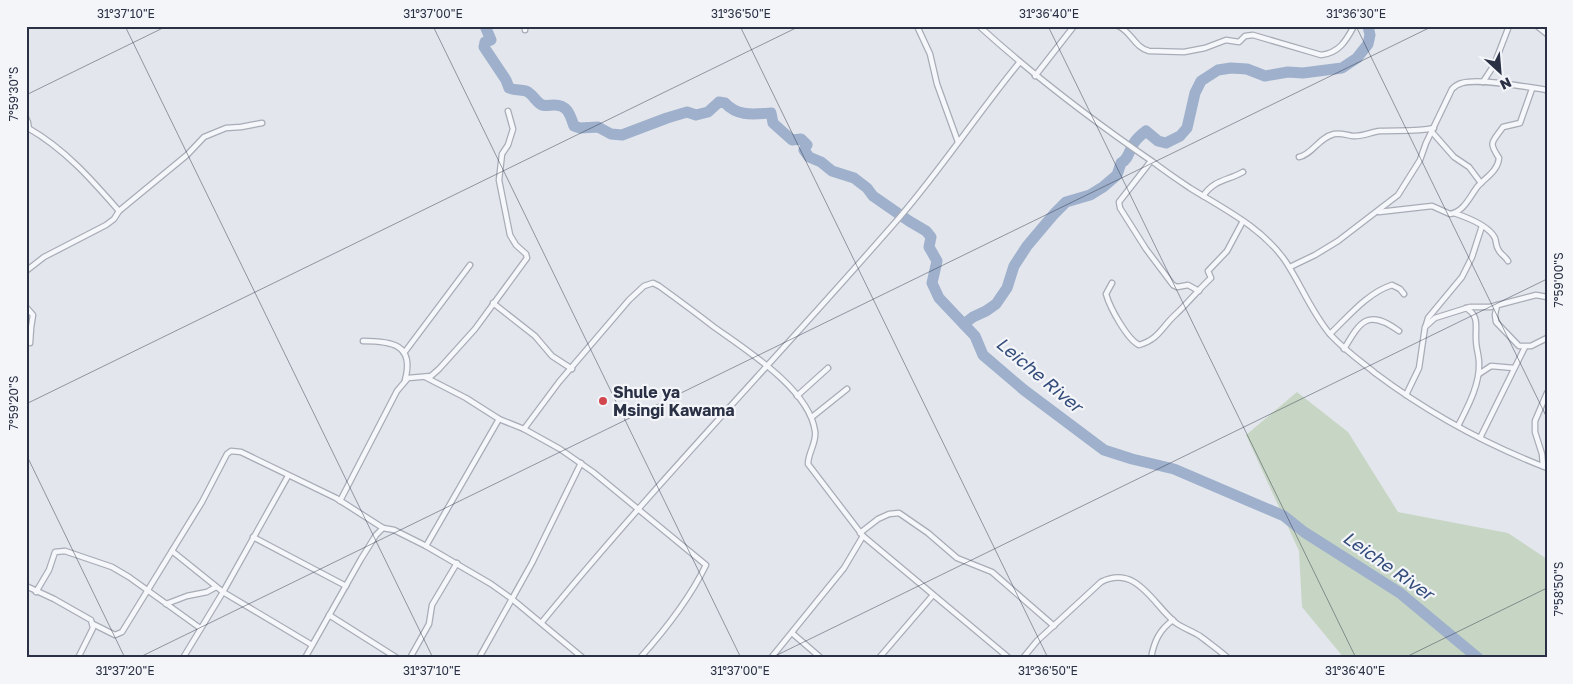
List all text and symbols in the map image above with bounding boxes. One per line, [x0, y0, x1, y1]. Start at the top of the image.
text: 31°37'10"E [97, 6, 155, 21]
text: 31°37'00"E [403, 6, 463, 21]
text: 31°36'50"E [711, 6, 771, 21]
text: 31°36'40"E [1019, 6, 1079, 21]
text: 31°36'30"E [1326, 6, 1386, 21]
north arrow [1476, 48, 1526, 98]
text: 7°59'30"S [6, 66, 21, 121]
text: N [1497, 74, 1514, 94]
text: 7°59'00"S [1551, 252, 1566, 308]
water label: Leiche River [992, 332, 1089, 418]
text: 7°59'20"S [6, 375, 21, 430]
place label: Shule ya Msingi Kawama [613, 382, 735, 420]
marker: Shule ya Msingi Kawama [597, 395, 609, 407]
water label: Leiche River [1339, 526, 1440, 606]
text: 7°58'50"S [1551, 561, 1566, 616]
text: 31°37'20"E [96, 663, 154, 678]
text: 31°37'10"E [403, 663, 461, 678]
text: 31°37'00"E [710, 663, 770, 678]
text: 31°36'50"E [1018, 663, 1078, 678]
text: 31°36'40"E [1325, 663, 1385, 678]

